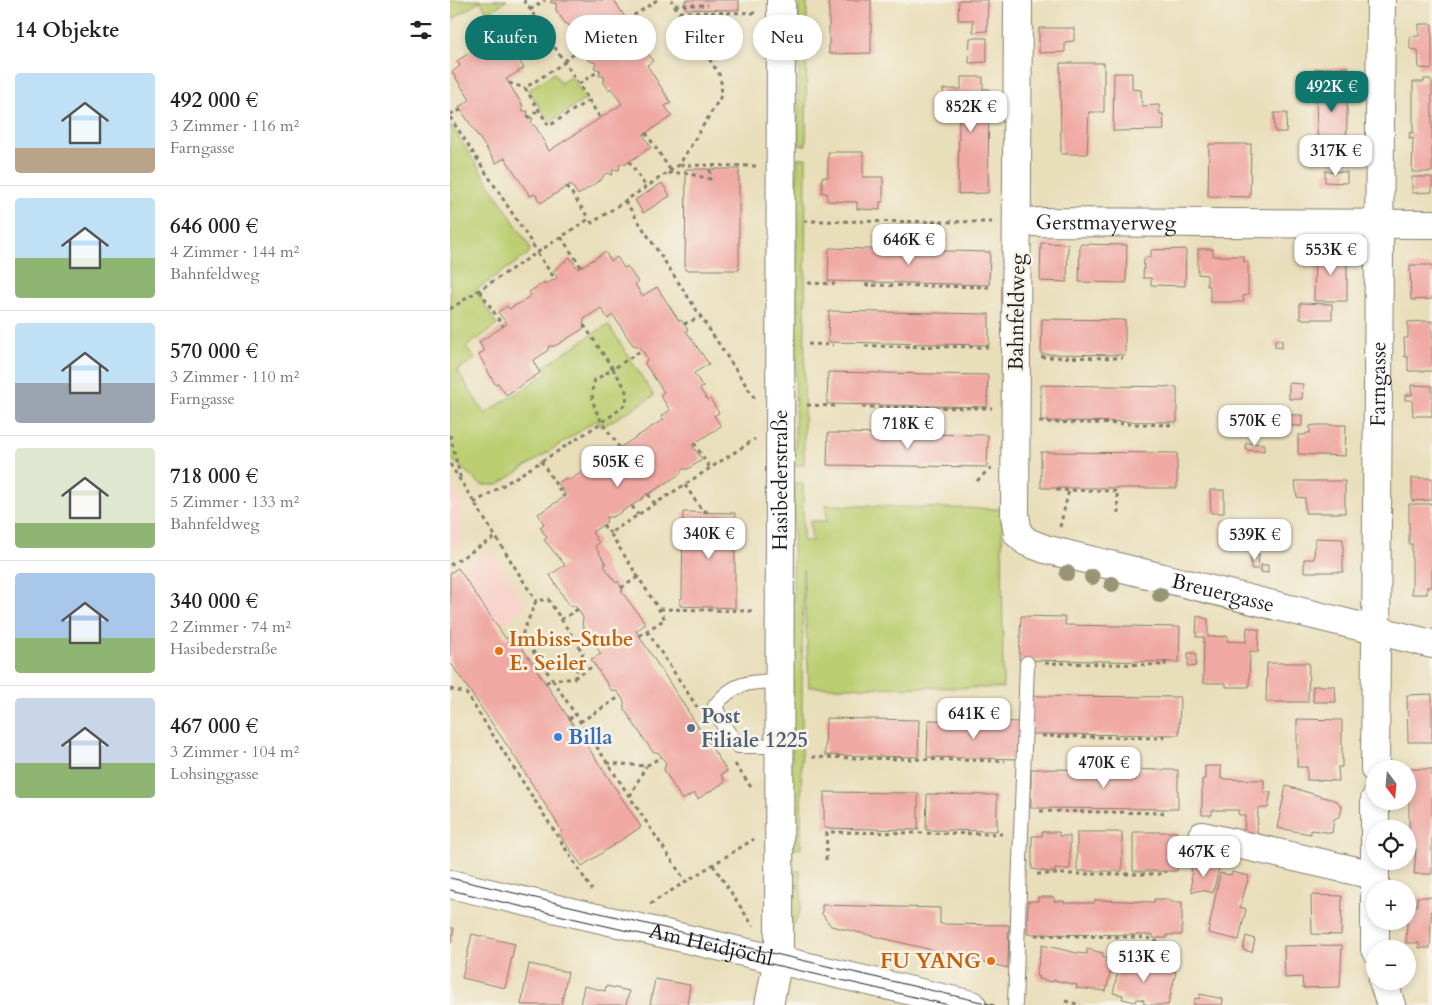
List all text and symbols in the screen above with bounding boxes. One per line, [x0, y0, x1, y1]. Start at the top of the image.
chip: Kaufen [465, 15, 556, 60]
chip: Mieten [566, 15, 656, 60]
chip: Filter [666, 15, 743, 60]
chip: Neu [753, 15, 822, 60]
text: 14 Objekte [15, 16, 120, 45]
icon: filters [407, 16, 435, 44]
pin: 492K € [1291, 70, 1373, 113]
text: 492K € [1306, 76, 1358, 98]
text: 492 000 € [170, 86, 258, 115]
pin: 852K € [930, 90, 1012, 133]
icon: home [55, 93, 115, 153]
text: 852K € [945, 96, 997, 118]
text: 3 Zimmer · 116 m² [170, 115, 299, 137]
pin: 317K € [1295, 134, 1377, 177]
text: Farngasse [170, 137, 235, 159]
text: 317K € [1310, 140, 1362, 162]
street label: Gerstmayerweg [1036, 208, 1177, 237]
text: 646 000 € [170, 212, 258, 241]
icon: home [55, 218, 115, 278]
pin: 646K € [868, 224, 950, 266]
text: 646K € [883, 229, 935, 251]
pin: 553K € [1290, 234, 1372, 276]
text: 553K € [1305, 239, 1357, 261]
text: 4 Zimmer · 144 m² [170, 241, 299, 263]
street label: Bahnfeldweg [1001, 253, 1033, 371]
text: Bahnfeldweg [170, 263, 259, 285]
text: 570 000 € [170, 337, 258, 366]
street label: Farngasse [1363, 341, 1393, 427]
icon: home [55, 343, 115, 403]
text: 3 Zimmer · 110 m² [170, 366, 299, 388]
text: Farngasse [170, 388, 235, 410]
pin: 570K € [1214, 404, 1296, 447]
pin: 718K € [867, 408, 949, 450]
street label: Hasibederstraße [765, 409, 795, 551]
text: 570K € [1229, 410, 1281, 432]
text: 718K € [882, 413, 934, 435]
pin: 505K € [577, 446, 659, 488]
text: 505K € [592, 451, 644, 473]
text: 718 000 € [170, 462, 258, 491]
icon: home [55, 468, 115, 528]
text: 5 Zimmer · 133 m² [170, 491, 299, 513]
text: Bahnfeldweg [170, 513, 259, 535]
pin: 340K € [668, 518, 750, 560]
pin: 539K € [1214, 518, 1296, 561]
text: 340K € [683, 523, 735, 545]
text: 539K € [1229, 524, 1281, 546]
street label: Breuergasse [1169, 566, 1277, 619]
text: 340 000 € [170, 587, 258, 616]
icon: home [55, 593, 115, 653]
text: 2 Zimmer · 74 m² [170, 616, 291, 638]
place label: Imbiss-Stube E. Seiler [509, 625, 633, 678]
text: Hasibederstraße [170, 638, 278, 660]
marker: Imbiss-Stube E. Seiler [493, 645, 505, 657]
pin: 641K € [933, 698, 1015, 740]
place label: Post Filiale 1225 [701, 702, 808, 755]
text: 641K € [948, 703, 1000, 725]
text: 467 000 € [170, 712, 258, 741]
icon: home [55, 718, 115, 778]
marker: Post Filiale 1225 [685, 722, 697, 734]
place label: Billa [568, 723, 613, 752]
marker: Billa [552, 731, 564, 743]
text: 3 Zimmer · 104 m² [170, 741, 299, 763]
pin: 470K € [1063, 746, 1145, 789]
text: 470K € [1078, 752, 1130, 774]
north arrow [1366, 760, 1416, 810]
map controls [1366, 760, 1416, 990]
text: Lohsinggasse [170, 763, 259, 785]
button: locate [1366, 820, 1416, 870]
pin: 467K € [1163, 836, 1245, 878]
text: 467K € [1178, 841, 1230, 863]
button: + [1366, 880, 1416, 930]
street label: Am Heidjöchl [646, 916, 776, 973]
pin: 513K € [1103, 940, 1185, 983]
button: − [1366, 940, 1416, 990]
text: 513K € [1118, 946, 1170, 968]
place label: FU YANG [880, 947, 981, 976]
marker: FU YANG [985, 955, 997, 967]

